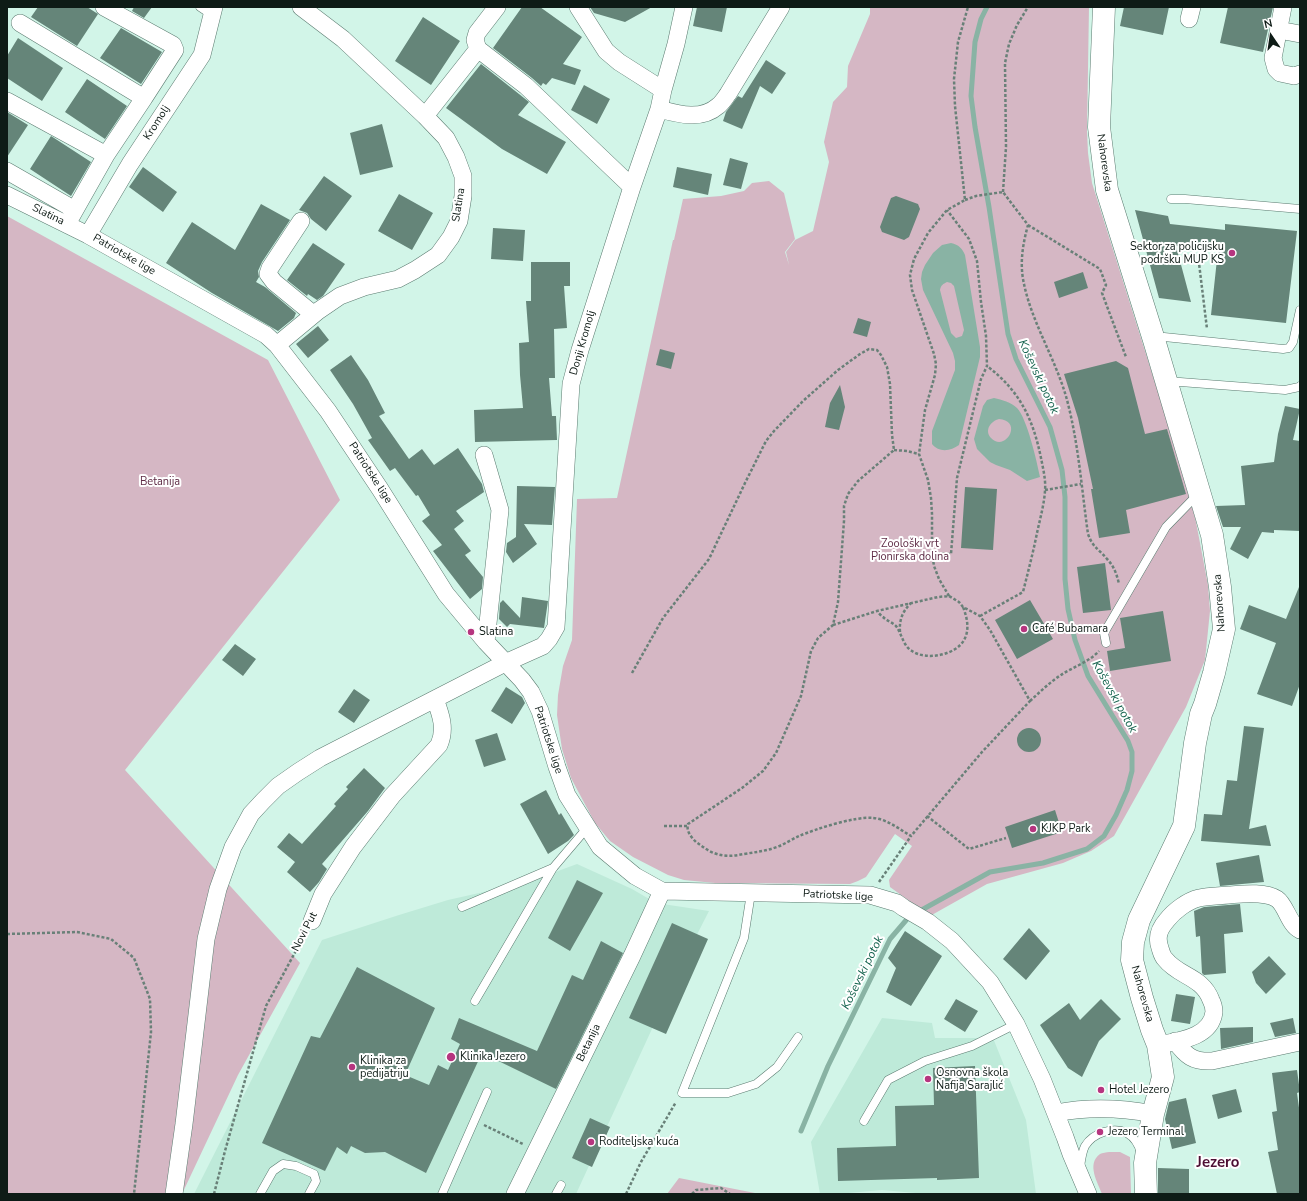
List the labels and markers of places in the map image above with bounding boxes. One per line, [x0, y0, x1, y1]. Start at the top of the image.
place label: Sektor za policijsku podršku MUP KS [1130, 240, 1224, 266]
marker: Sektor za policijsku podršku MUP KS [1227, 248, 1237, 258]
place label: Café Bubamara [1032, 622, 1108, 636]
marker: Café Bubamara [1019, 624, 1029, 634]
place label: Slatina [479, 625, 513, 639]
marker: Slatina [466, 627, 476, 637]
place label: KJKP Park [1041, 822, 1090, 836]
marker: KJKP Park [1028, 824, 1038, 834]
place label: Klinika Jezero [460, 1050, 526, 1064]
marker: Klinika Jezero [445, 1051, 457, 1063]
place label: Klinika za pedijatriju [360, 1054, 409, 1080]
marker: Klinika za pedijatriju [347, 1062, 357, 1072]
place label: Osnovna škola Nafija Sarajlić [936, 1066, 1008, 1092]
marker: Osnovna škola Nafija Sarajlić [923, 1074, 933, 1084]
place label: Hotel Jezero [1109, 1083, 1169, 1097]
marker: Hotel Jezero [1096, 1085, 1106, 1095]
place label: Jezero Terminal [1108, 1125, 1184, 1139]
marker: Jezero Terminal [1095, 1127, 1105, 1137]
place label: Roditeljska kuća [599, 1135, 679, 1149]
marker: Roditeljska kuća [586, 1137, 596, 1147]

